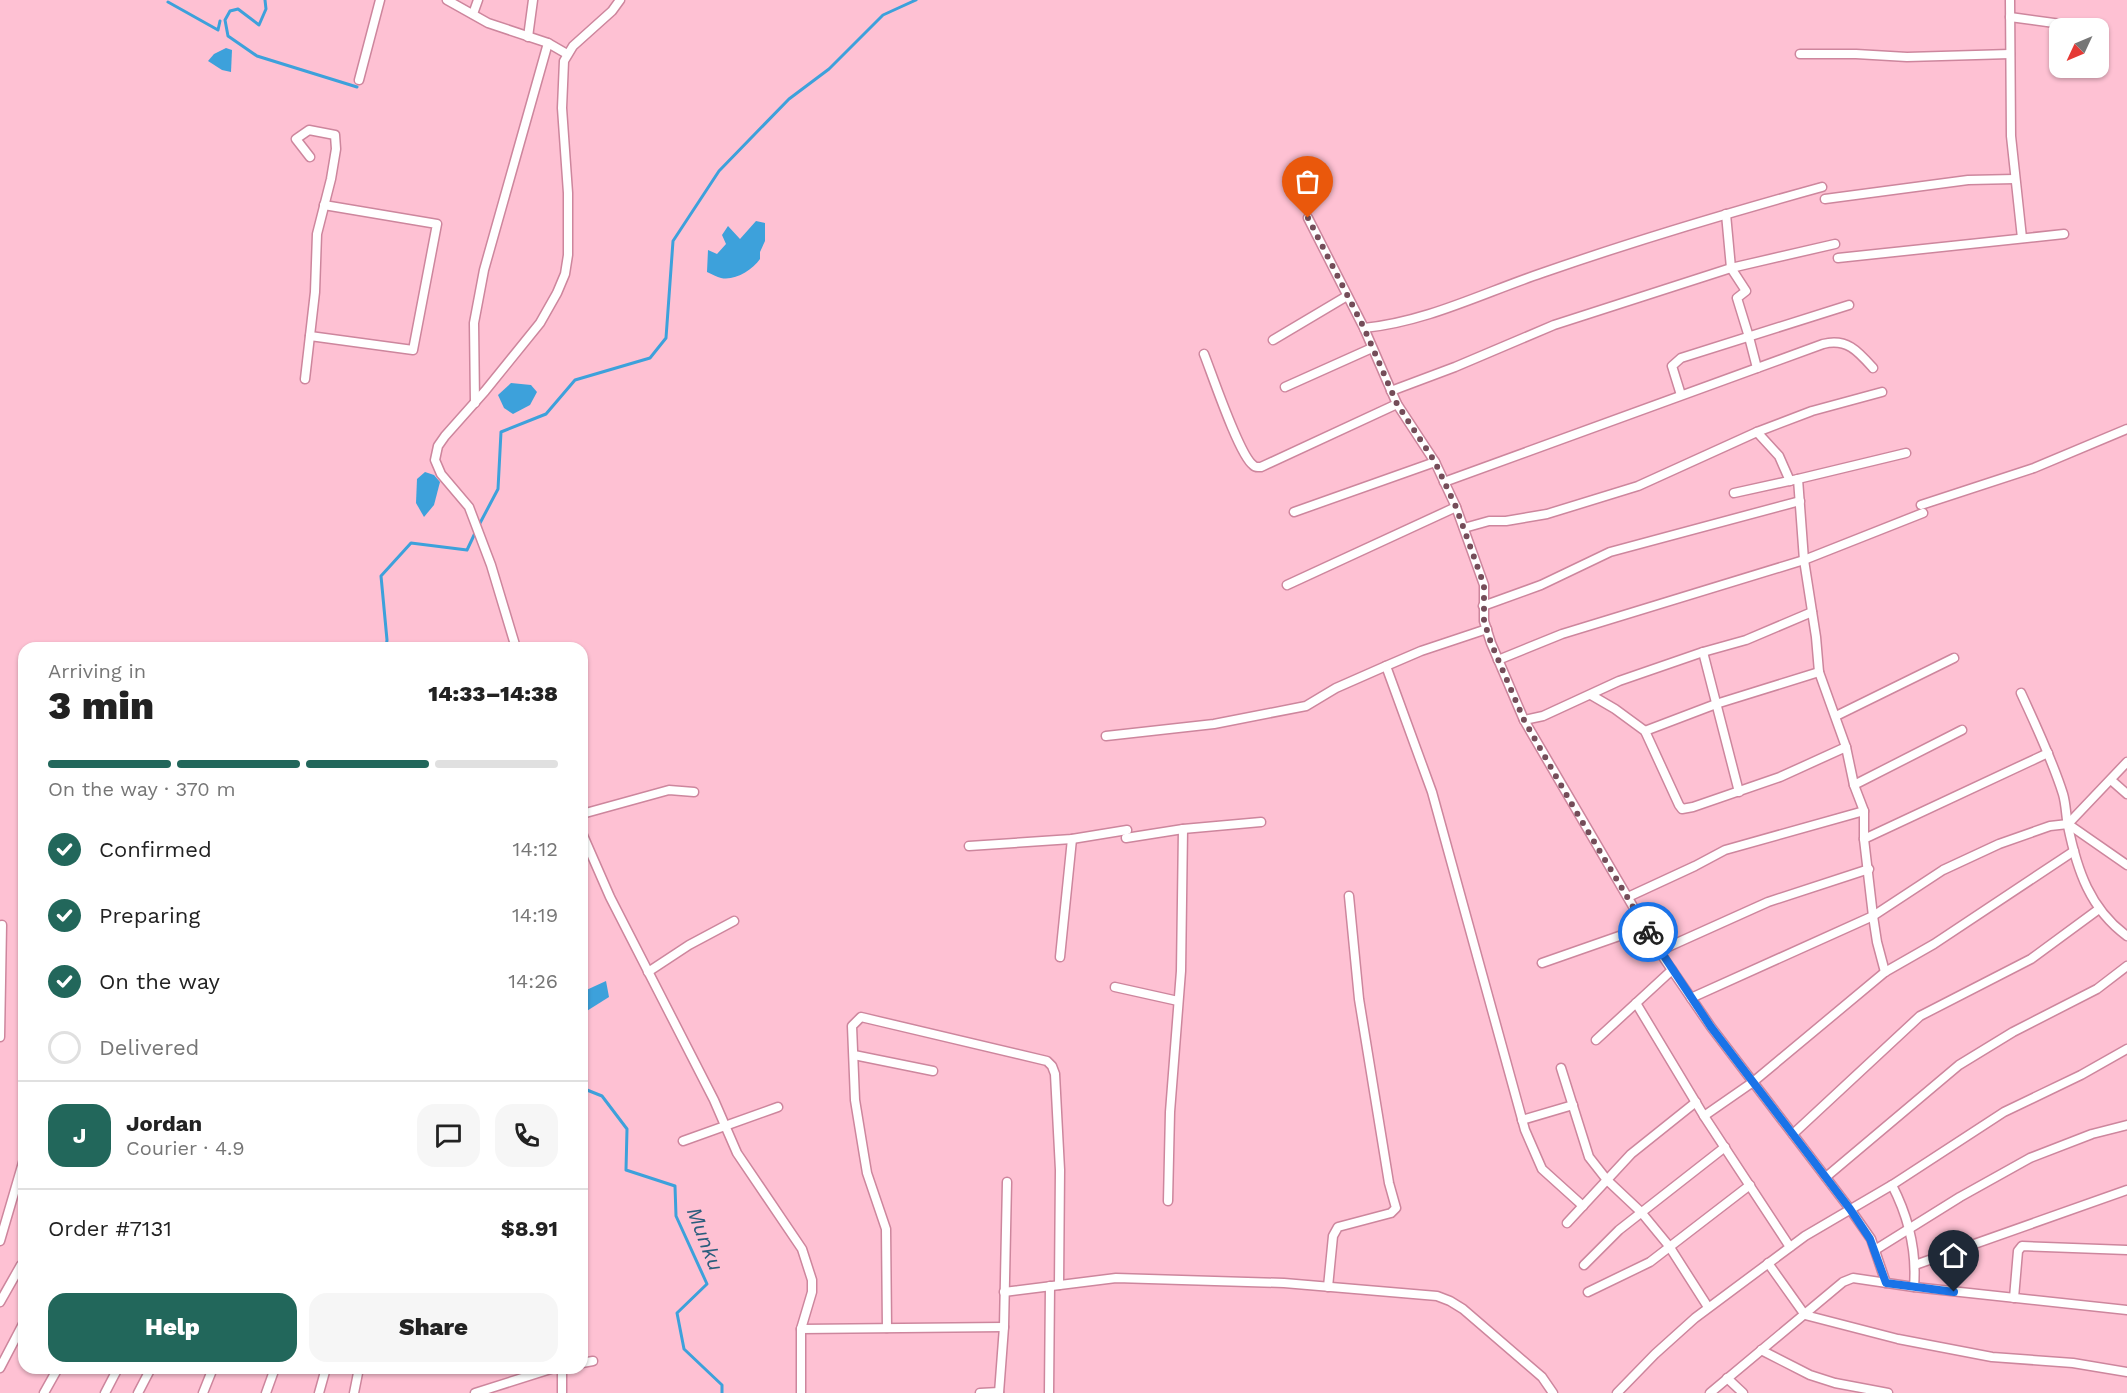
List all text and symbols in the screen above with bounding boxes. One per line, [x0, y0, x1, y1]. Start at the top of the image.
north arrow [2049, 18, 2109, 78]
map controls [2049, 18, 2109, 78]
pin [1282, 156, 1333, 218]
icon: bag [1291, 165, 1324, 198]
text: Arriving in [48, 659, 146, 683]
text: 14:33–14:38 [428, 681, 558, 706]
text: 3 min [48, 683, 154, 728]
text: On the way · 370 m [48, 777, 236, 801]
icon: check [48, 833, 81, 866]
text: Confirmed [99, 837, 212, 862]
text: 14:12 [513, 837, 558, 861]
icon: check [48, 899, 81, 932]
courier [1618, 902, 1678, 962]
text: Preparing [99, 903, 200, 928]
text: 14:19 [512, 903, 558, 927]
icon: bike [1632, 916, 1665, 949]
icon: check [48, 965, 81, 998]
text: On the way [99, 969, 220, 994]
text: 14:26 [508, 969, 558, 993]
text: Delivered [99, 1035, 199, 1060]
button: chat [417, 1104, 480, 1167]
button: phone [495, 1104, 558, 1167]
text: Jordan [126, 1111, 202, 1136]
text: J [73, 1123, 86, 1148]
text: Courier · 4.9 [126, 1136, 245, 1160]
water label: Munku [682, 1203, 729, 1274]
text: Order #7131 [48, 1216, 172, 1241]
text: $8.91 [501, 1216, 558, 1241]
pin [1928, 1230, 1979, 1292]
icon: home [1937, 1239, 1970, 1272]
button: Help [48, 1293, 297, 1362]
button: Share [309, 1293, 558, 1362]

